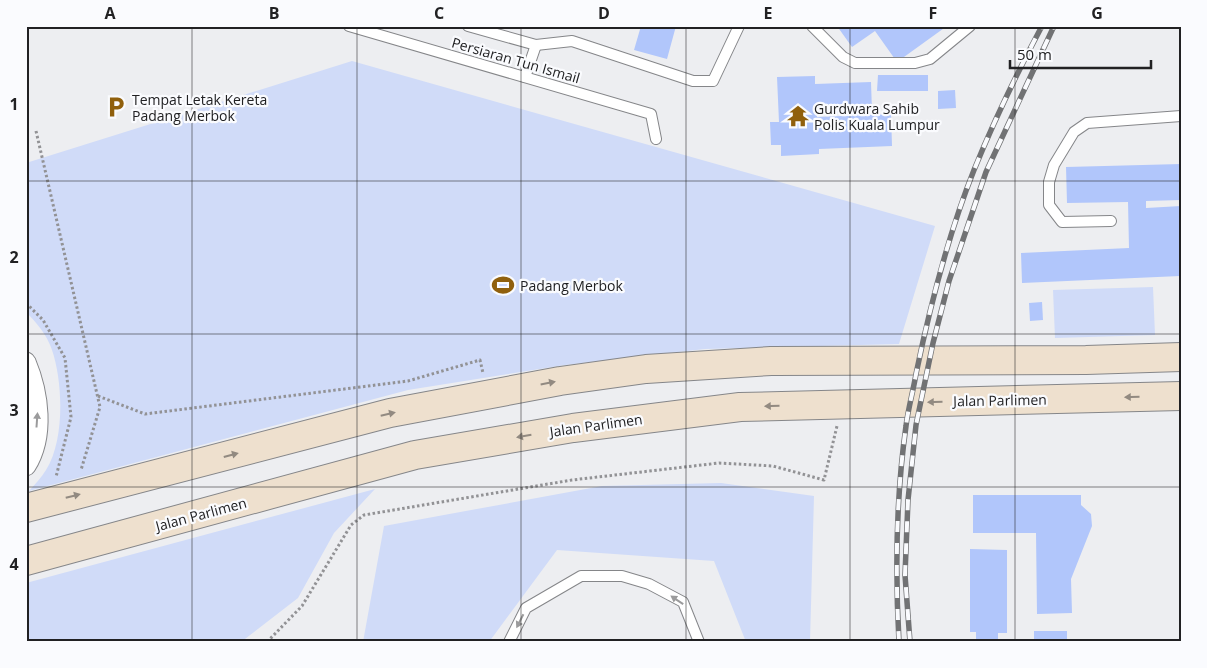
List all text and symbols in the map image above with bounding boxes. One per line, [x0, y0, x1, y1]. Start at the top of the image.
text: A [104, 2, 116, 24]
text: B [269, 2, 279, 24]
text: C [434, 2, 444, 24]
text: D [598, 2, 610, 24]
text: E [764, 2, 773, 24]
text: F [929, 2, 937, 24]
text: G [1091, 2, 1103, 24]
street label: Persiaran Tun Ismail [450, 33, 582, 87]
scale bar [1010, 38, 1151, 70]
text: 50 m [1017, 44, 1052, 64]
place label: Tempat Letak Kereta Padang Merbok [132, 90, 267, 125]
text: 1 [9, 93, 19, 115]
parking icon: Tempat Letak Kereta Padang Merbok [103, 94, 129, 120]
place label: Gurdwara Sahib Polis Kuala Lumpur [814, 99, 940, 134]
temple icon: Gurdwara Sahib Polis Kuala Lumpur [785, 103, 811, 129]
text: 2 [9, 246, 19, 268]
sports icon: Padang Merbok [490, 272, 516, 298]
place label: Padang Merbok [520, 276, 624, 295]
one-way arrow [540, 379, 555, 387]
street label: Jalan Parlimen [951, 390, 1047, 410]
one-way arrow [1124, 394, 1140, 402]
one-way arrow [926, 398, 942, 406]
text: 3 [9, 399, 19, 421]
one-way arrow [764, 402, 780, 410]
street label: Jalan Parlimen [546, 409, 644, 441]
one-way arrow [381, 410, 396, 418]
one-way arrow [34, 411, 42, 427]
one-way arrow [516, 433, 532, 441]
one-way arrow [223, 451, 238, 459]
one-way arrow [66, 491, 81, 499]
street label: Jalan Parlimen [151, 493, 249, 536]
text: 4 [9, 553, 19, 575]
one-way arrow [670, 595, 684, 605]
one-way arrow [516, 614, 524, 628]

